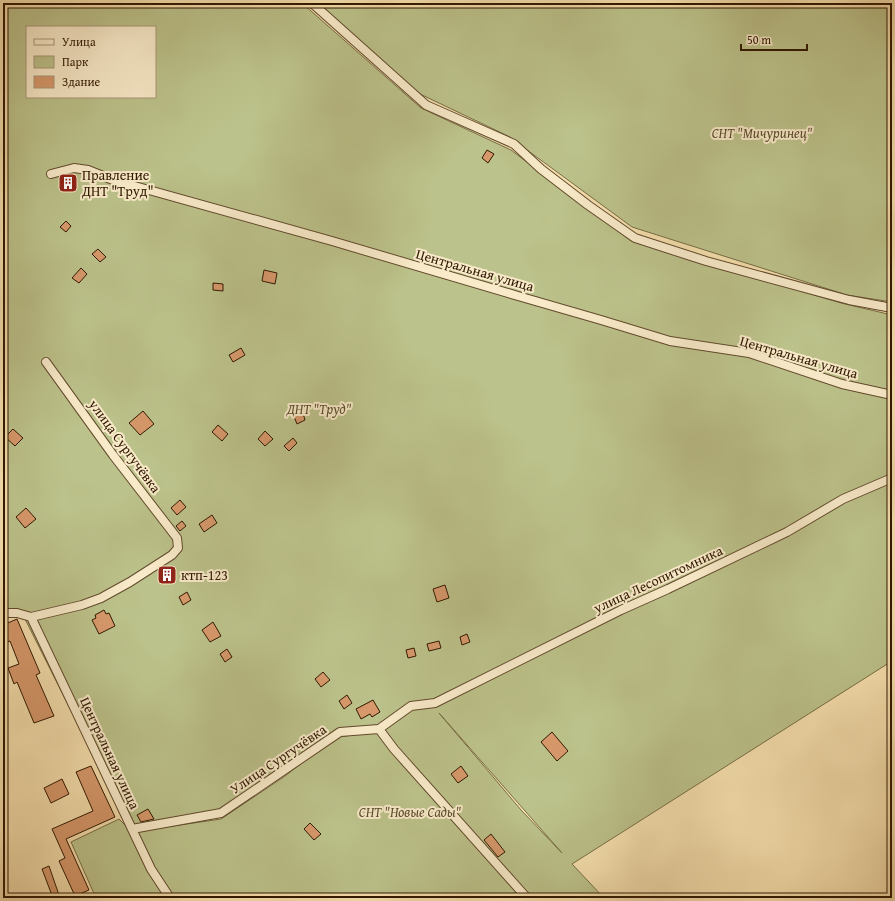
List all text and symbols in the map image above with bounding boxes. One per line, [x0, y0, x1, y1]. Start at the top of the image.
legend [26, 26, 156, 98]
scale bar [741, 26, 807, 52]
text: 50 m [747, 31, 771, 48]
text: Улица [62, 33, 96, 50]
text: Парк [62, 53, 89, 70]
text: Здание [62, 73, 101, 90]
park label: СНТ "Мичуринец" [712, 123, 813, 143]
place label: Правление ДНТ "Труд" [81, 165, 154, 201]
building icon: Правление ДНТ "Труд" [57, 172, 79, 194]
street label: Центральная улица [414, 244, 537, 296]
street label: Центральная улица [738, 331, 861, 383]
street label: улица Сургучёвка [84, 394, 166, 497]
park label: ДНТ "Труд" [286, 399, 352, 419]
street label: улица Лесопитомника [589, 540, 726, 618]
building icon: ктп-123 [156, 564, 178, 586]
place label: ктп-123 [181, 565, 228, 585]
street label: Центральная улица [75, 694, 145, 813]
street label: Улица Сургучёвка [226, 719, 331, 799]
park label: СНТ "Новые Сады" [359, 802, 462, 822]

